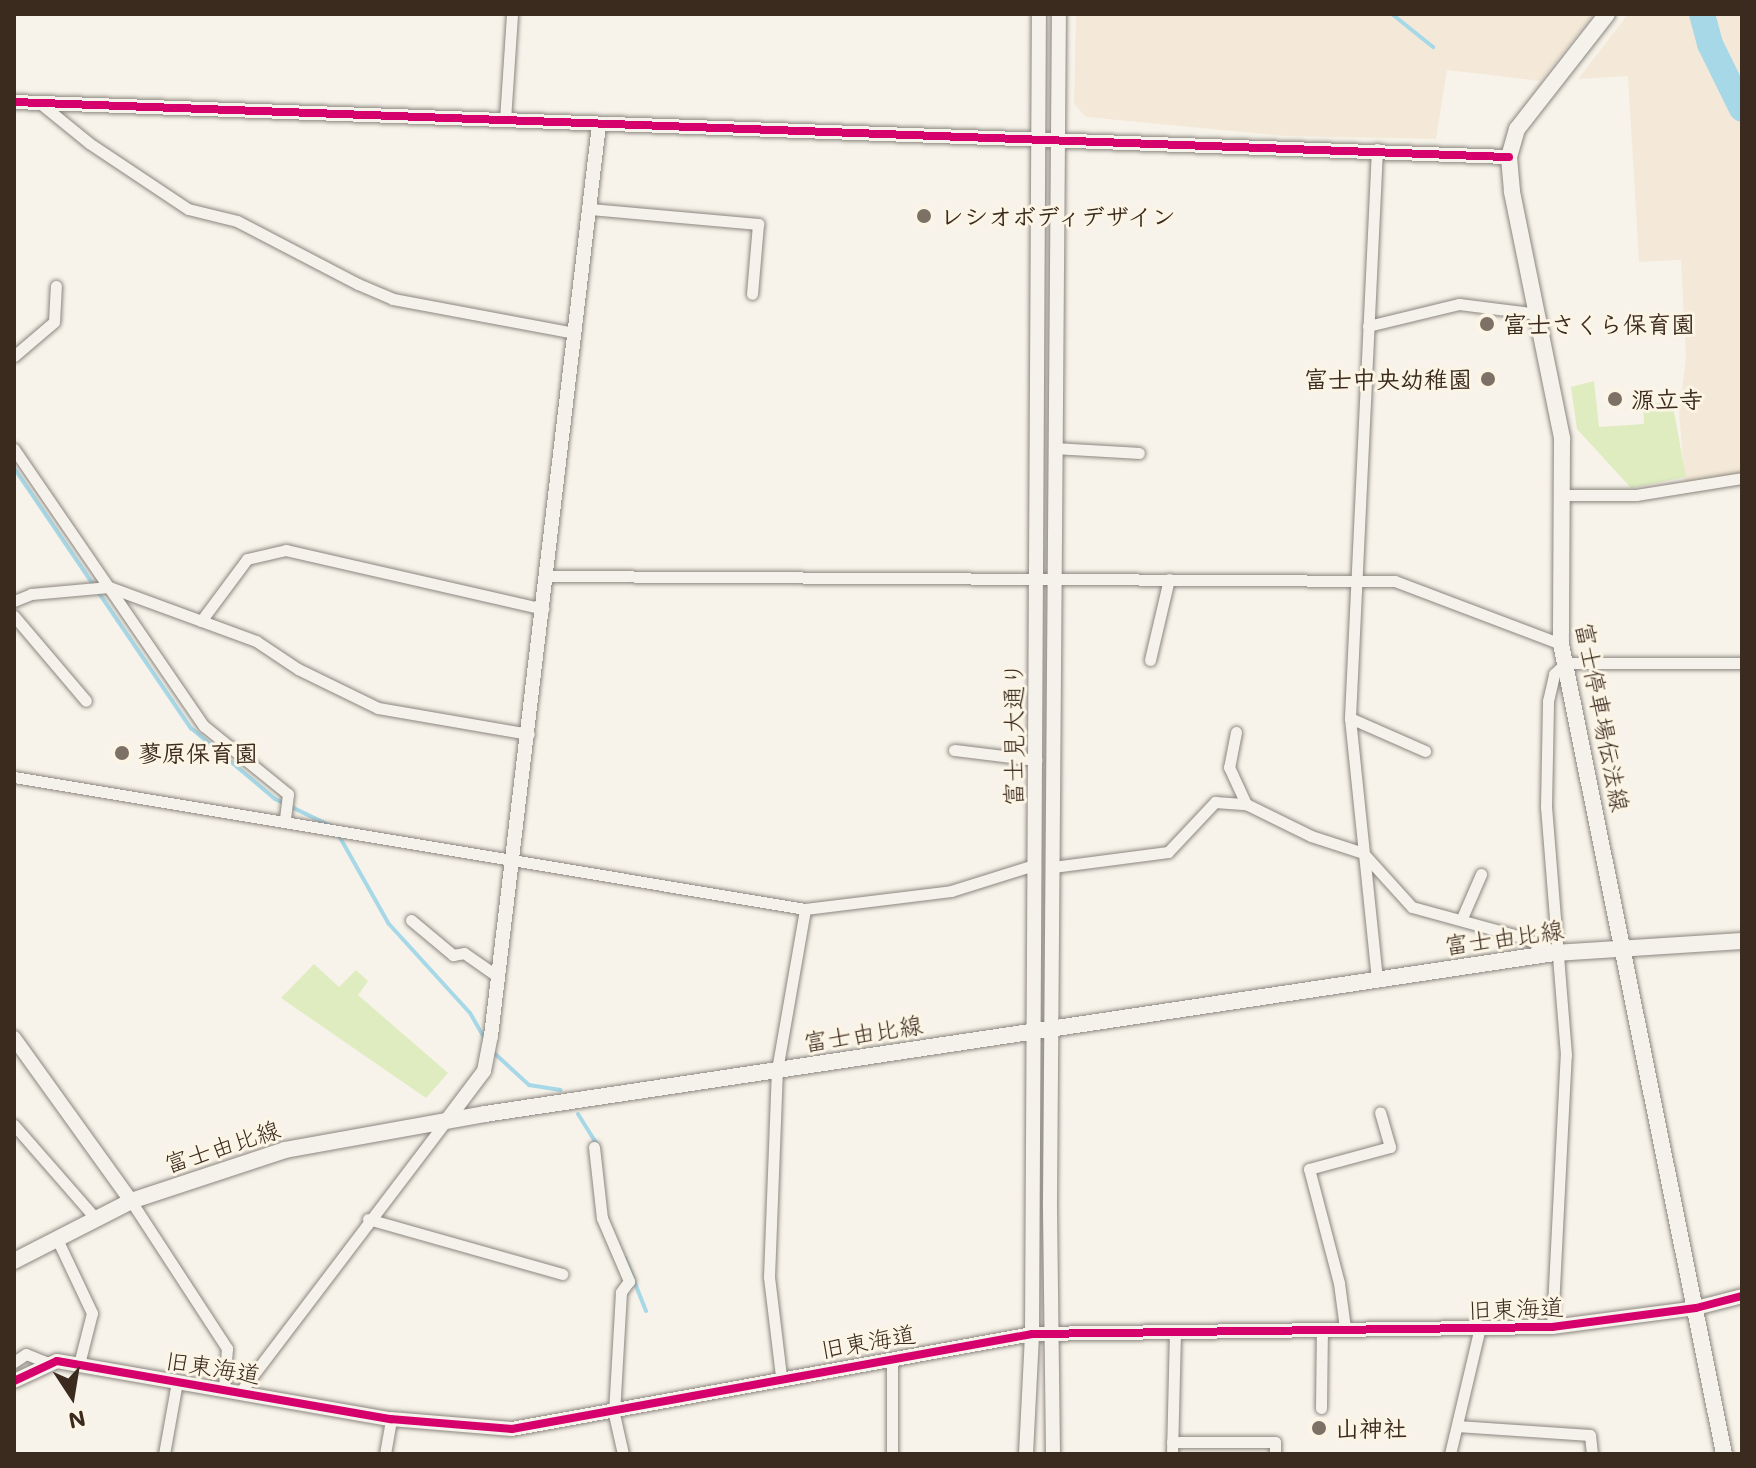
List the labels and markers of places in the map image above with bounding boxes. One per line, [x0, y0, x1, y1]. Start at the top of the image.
place label: レシオボディデザイン [940, 202, 1180, 230]
marker: レシオボディデザイン [915, 207, 933, 225]
place label: 富士さくら保育園 [1503, 310, 1695, 338]
marker: 富士さくら保育園 [1478, 315, 1496, 333]
place label: 富士中央幼稚園 [1304, 365, 1472, 393]
marker: 富士中央幼稚園 [1479, 370, 1497, 388]
place label: 源立寺 [1631, 385, 1703, 413]
marker: 源立寺 [1606, 390, 1624, 408]
place label: 蓼原保育園 [138, 739, 258, 767]
marker: 蓼原保育園 [113, 744, 131, 762]
place label: 山神社 [1335, 1414, 1407, 1442]
marker: 山神社 [1310, 1419, 1328, 1437]

